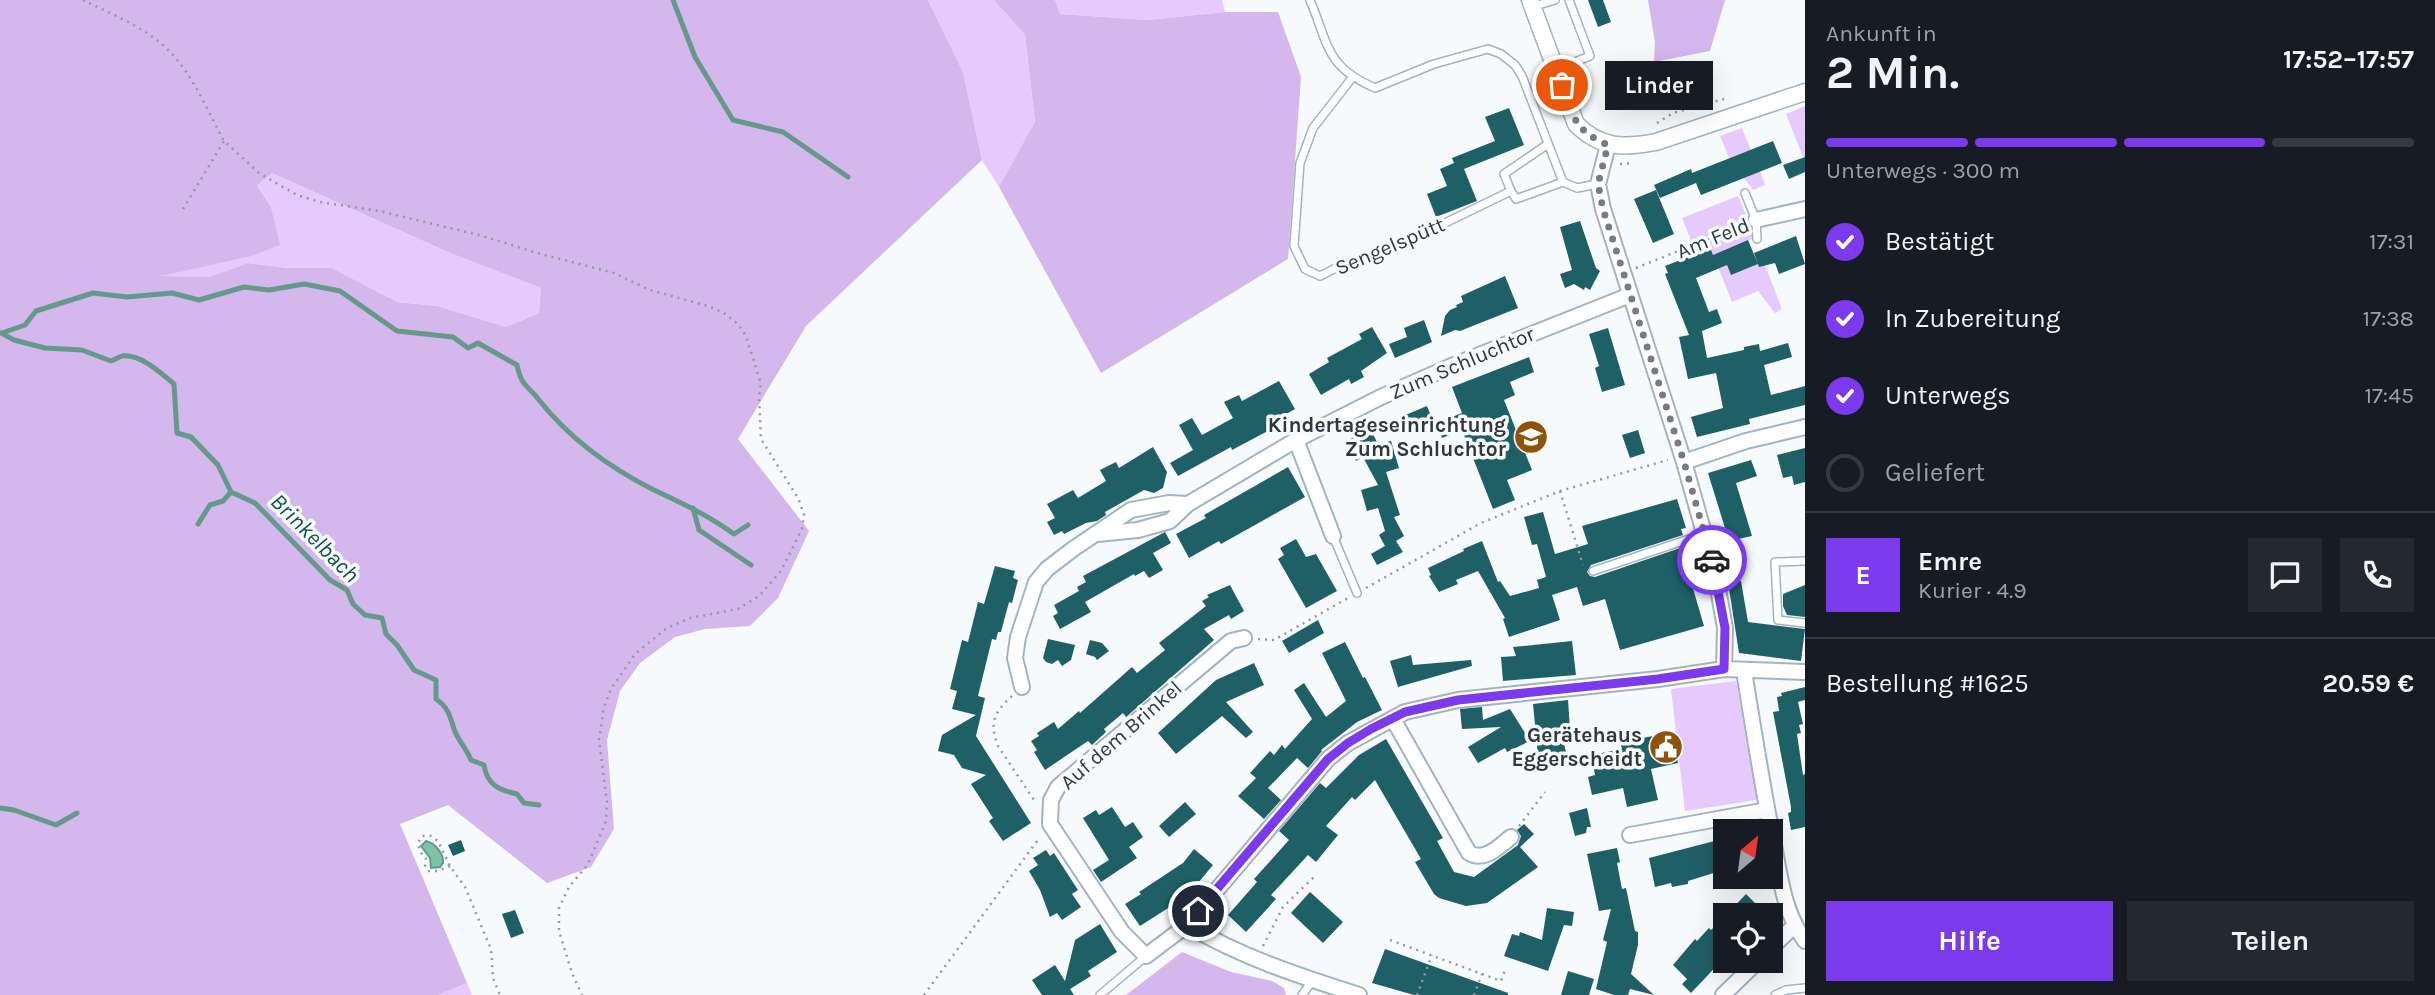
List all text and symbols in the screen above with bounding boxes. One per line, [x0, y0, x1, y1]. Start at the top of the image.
text: Ankunft in [1826, 20, 1937, 47]
text: 17:52–17:57 [2283, 44, 2414, 75]
text: 2 Min. [1826, 46, 1959, 100]
pin [1532, 55, 1592, 115]
callout: Linder [1604, 60, 1712, 110]
icon: bag [1543, 66, 1581, 104]
text: Linder [1625, 72, 1693, 99]
text: Unterwegs · 300 m [1826, 157, 2020, 184]
street label: Sengelspütt [1332, 212, 1448, 280]
street label: Am Feld [1673, 213, 1753, 263]
icon: check [1826, 223, 1864, 261]
text: Bestätigt [1885, 226, 1994, 257]
text: 17:31 [2369, 228, 2414, 255]
icon: check [1826, 300, 1864, 338]
text: In Zubereitung [1885, 303, 2060, 334]
text: 17:38 [2363, 305, 2414, 332]
street label: Zum Schluchtor [1386, 322, 1538, 404]
icon: check [1826, 377, 1864, 415]
text: Unterwegs [1885, 380, 2011, 411]
text: 17:45 [2364, 382, 2414, 409]
place label: Kindertageseinrichtung Zum Schluchtor [1268, 413, 1507, 461]
school or university icon: Kindertageseinrichtung Zum Schluchtor [1512, 418, 1550, 456]
text: Geliefert [1885, 457, 1985, 488]
water label: Brinkelbach [265, 488, 365, 588]
courier [1677, 525, 1747, 595]
button: chat [2248, 538, 2322, 612]
button: phone [2340, 538, 2414, 612]
icon: car [1693, 541, 1731, 579]
text: Emre [1918, 546, 1982, 577]
text: E [1855, 560, 1871, 591]
text: Kurier · 4.9 [1918, 577, 2027, 604]
text: Bestellung #1625 [1826, 668, 2029, 699]
text: 20.59 € [2322, 668, 2414, 699]
street label: Auf dem Brinkel [1055, 676, 1187, 794]
place label: Gerätehaus Eggerscheidt [1511, 723, 1642, 771]
public building icon: Gerätehaus Eggerscheidt [1647, 728, 1685, 766]
north arrow [1713, 819, 1783, 889]
map controls [1713, 819, 1783, 973]
pin [1168, 881, 1228, 941]
icon: home [1179, 892, 1217, 930]
button: Hilfe [1826, 901, 2113, 981]
button: Teilen [2127, 901, 2414, 981]
button: locate [1713, 903, 1783, 973]

